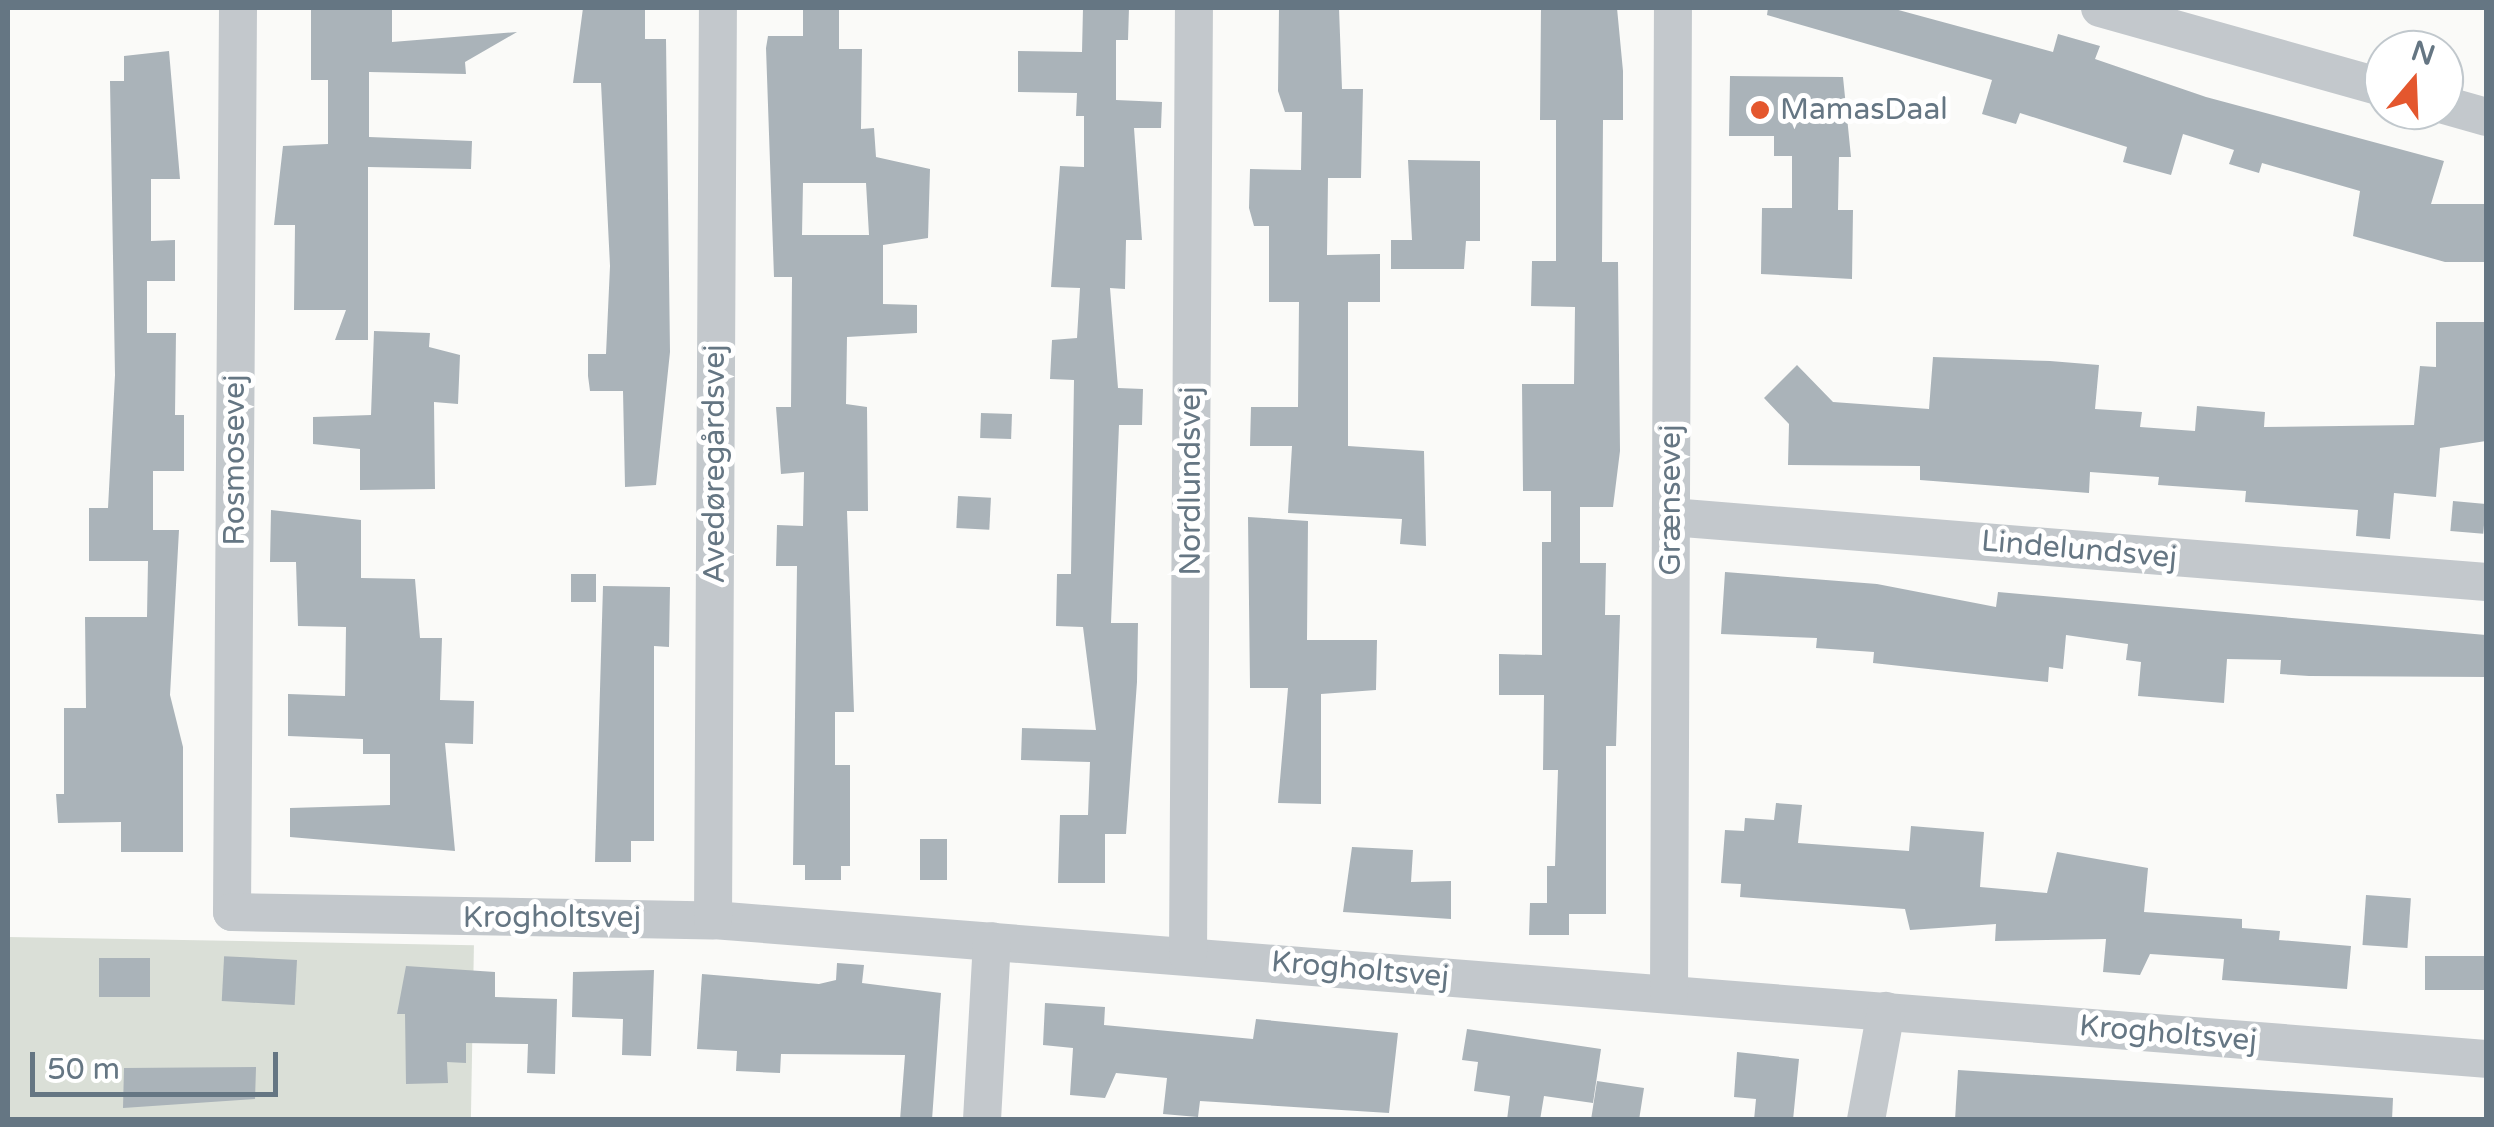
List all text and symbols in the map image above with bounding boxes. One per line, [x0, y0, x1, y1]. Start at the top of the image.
north arrow [2364, 30, 2464, 130]
text: N [2407, 34, 2439, 73]
place label: MamasDaal [1780, 92, 1948, 128]
marker: MamasDaal [1749, 99, 1771, 121]
street label: Avedøregårdsvej [697, 344, 733, 584]
street label: Rosmosevej [217, 374, 253, 546]
street label: Nordlundsvej [1173, 386, 1209, 576]
street label: Grænsevej [1653, 424, 1689, 576]
street label: Lindelundsvej [1980, 524, 2178, 576]
street label: Krogholtsvej [463, 900, 641, 936]
street label: Krogholtsvej [1270, 944, 1450, 996]
street label: Krogholtsvej [2078, 1008, 2258, 1060]
scale bar [35, 1032, 282, 1094]
text: 50 m [47, 1051, 120, 1088]

